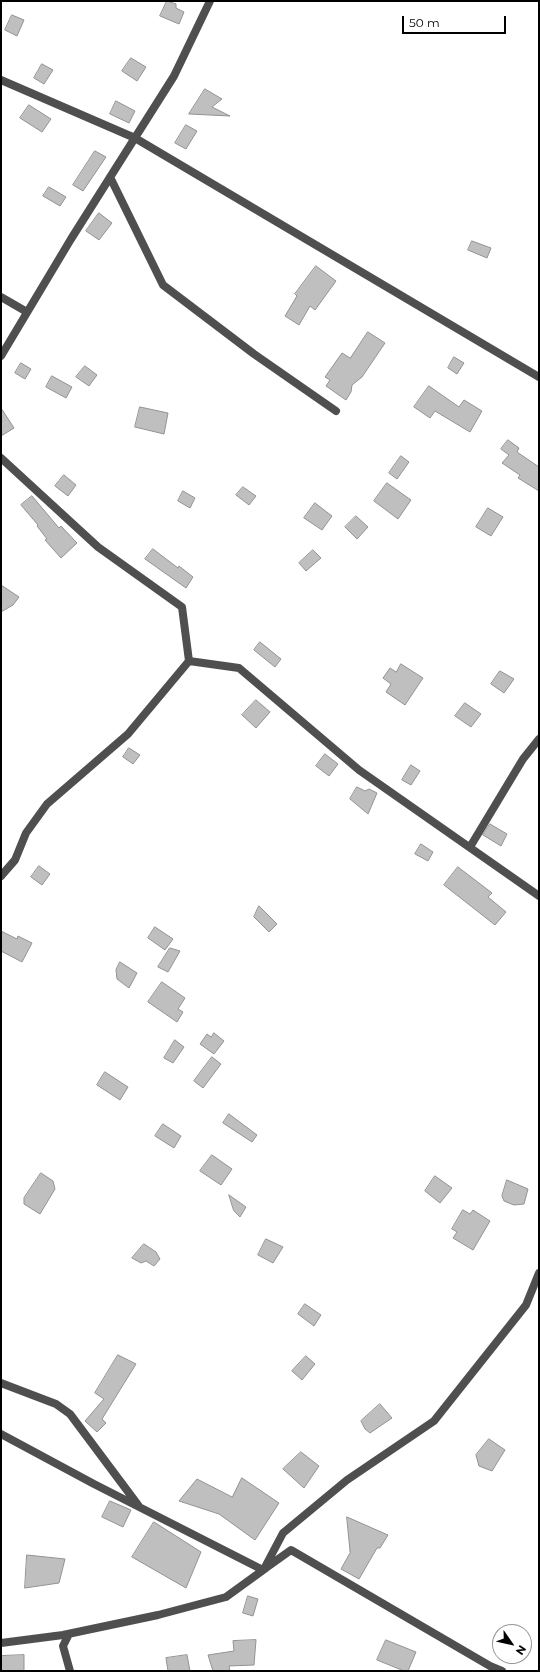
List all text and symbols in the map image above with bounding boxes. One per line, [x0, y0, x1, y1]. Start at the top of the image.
scale bar [404, 8, 508, 34]
text: 50 m [409, 15, 440, 30]
north arrow [492, 1624, 532, 1664]
text: N [513, 1643, 529, 1658]

